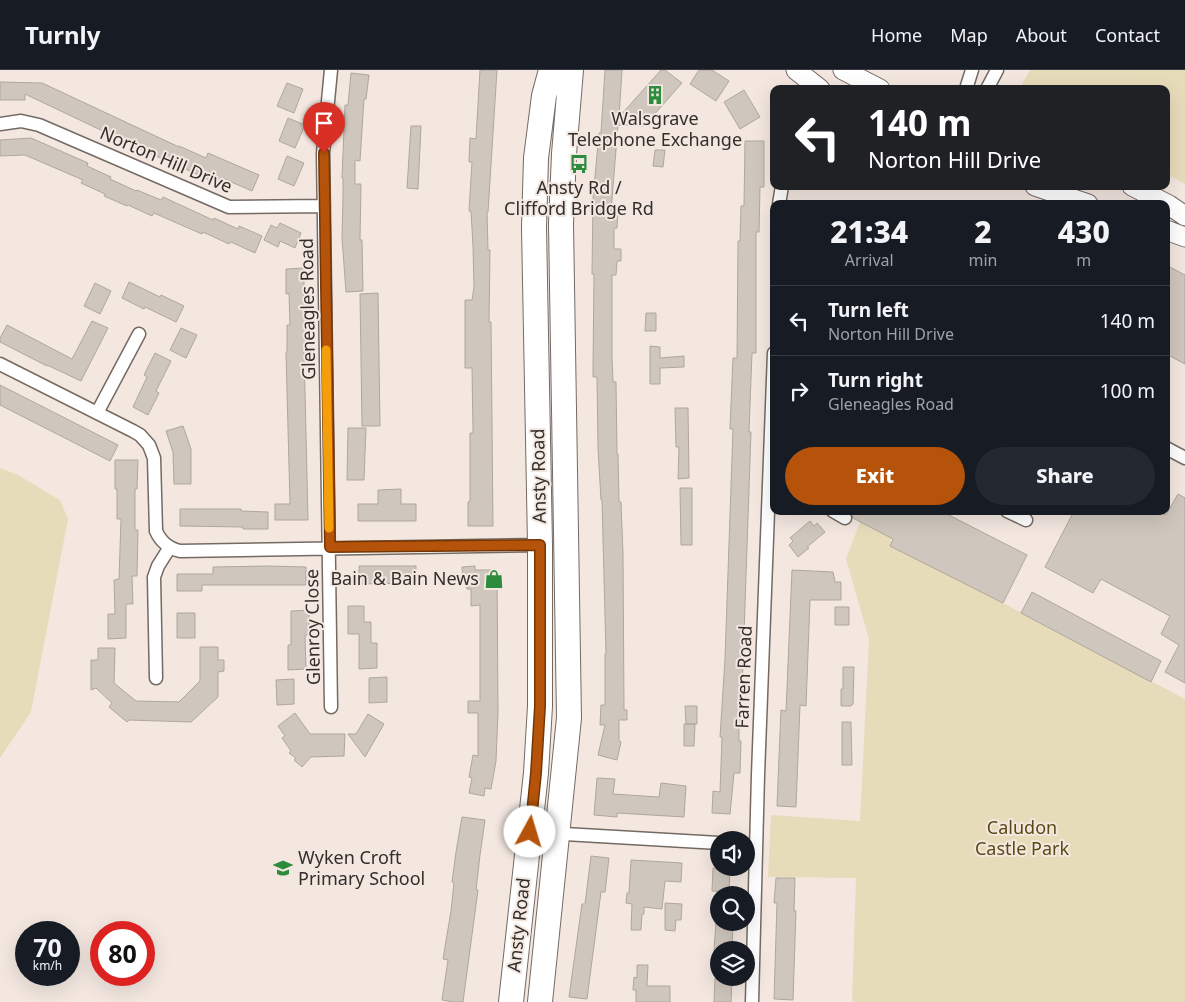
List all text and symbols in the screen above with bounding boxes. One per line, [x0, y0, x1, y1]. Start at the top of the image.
text: Turnly [25, 18, 100, 51]
text: Home [871, 23, 922, 47]
text: Map [950, 23, 988, 47]
text: About [1016, 23, 1067, 47]
text: Contact [1095, 23, 1160, 47]
building icon: Walsgrave Telephone Exchange [644, 84, 666, 106]
text: 140 m [868, 99, 971, 146]
pin [303, 102, 345, 153]
icon: left [785, 105, 850, 170]
place label: Walsgrave Telephone Exchange [568, 106, 742, 151]
icon: arrive [310, 109, 338, 137]
street label: Norton Hill Drive [96, 120, 236, 198]
text: Norton Hill Drive [868, 144, 1041, 174]
bus stop icon: Ansty Rd / Clifford Bridge Rd [568, 153, 590, 175]
place label: Ansty Rd / Clifford Bridge Rd [504, 175, 654, 220]
text: 21:34 [830, 211, 908, 252]
text: 2 [974, 211, 992, 252]
text: 430 [1058, 211, 1110, 252]
street label: Gleneagles Road [294, 238, 320, 380]
text: Arrival [845, 249, 894, 271]
text: min [968, 249, 997, 271]
text: m [1076, 249, 1091, 271]
text: Turn left [828, 297, 909, 323]
icon: left [785, 307, 813, 335]
text: 140 m [1100, 308, 1155, 334]
text: Norton Hill Drive [828, 323, 954, 345]
text: Turn right [828, 367, 923, 393]
icon: right [785, 377, 813, 405]
text: 100 m [1100, 378, 1155, 404]
text: Gleneagles Road [828, 393, 954, 415]
street label: Ansty Road [525, 428, 551, 524]
button: Exit [785, 447, 965, 505]
button: Share [975, 447, 1155, 505]
place label: Bain & Bain News [330, 566, 479, 590]
shop icon: Bain & Bain News [483, 568, 505, 590]
street label: Glenroy Close [299, 569, 325, 685]
street label: Farren Road [729, 625, 757, 729]
position arrow [503, 805, 555, 857]
park label: Caludon Castle Park [975, 815, 1069, 860]
map controls [710, 831, 755, 986]
button: sound [710, 831, 755, 876]
place label: Wyken Croft Primary School [298, 845, 425, 890]
school or university icon: Wyken Croft Primary School [272, 857, 294, 879]
street label: Ansty Road [501, 876, 535, 973]
button: search [710, 886, 755, 931]
speed limit sign: 80 [90, 921, 155, 986]
text: 70 [33, 930, 62, 964]
button: layers [710, 941, 755, 986]
text: km/h [33, 957, 62, 974]

